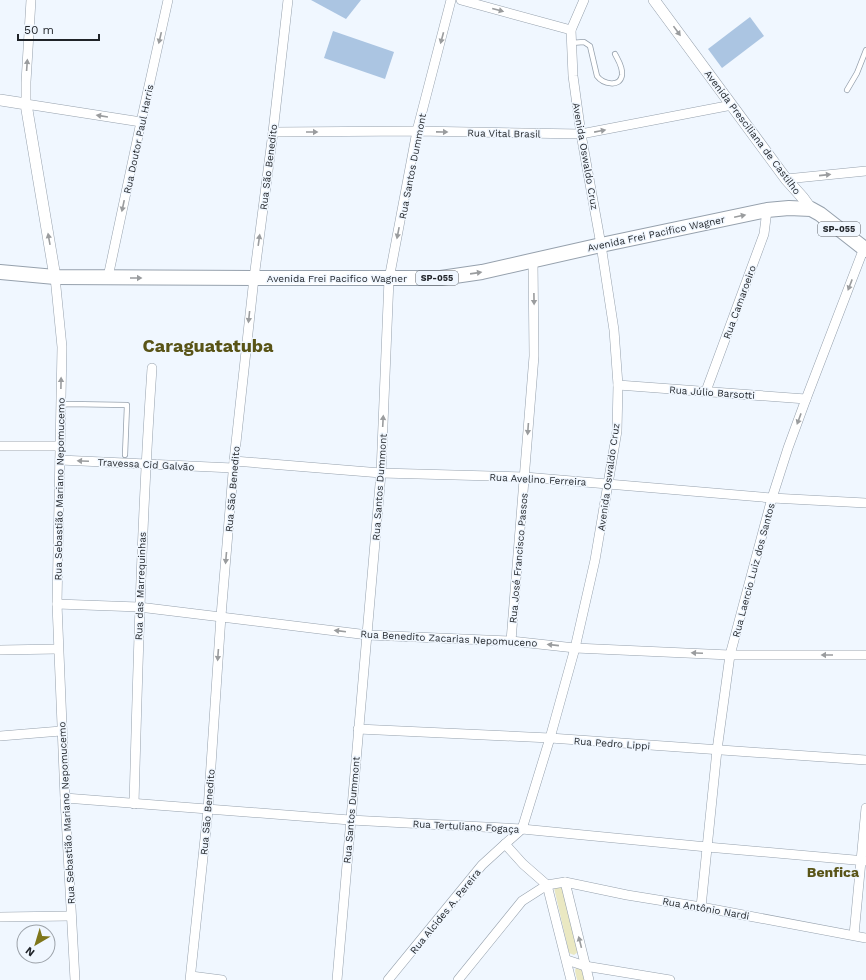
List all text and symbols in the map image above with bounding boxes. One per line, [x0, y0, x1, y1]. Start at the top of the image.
one-way arrow [493, 7, 505, 13]
scale bar [18, 16, 99, 42]
text: 50 m [24, 23, 54, 37]
one-way arrow [673, 26, 682, 37]
one-way arrow [156, 32, 162, 44]
one-way arrow [438, 32, 444, 44]
one-way arrow [24, 59, 31, 71]
street label: Avenida Presciliana de Castilho [702, 68, 803, 196]
street label: Rua Doutor Paul Harris [122, 83, 155, 195]
street label: Avenida Oswaldo Cruz [571, 102, 600, 211]
street label: Rua Santos Dummont [397, 112, 428, 220]
one-way arrow [96, 113, 108, 119]
street label: Rua São Benedito [258, 124, 279, 211]
street label: Rua Vital Brasil [467, 127, 541, 140]
one-way arrow [593, 127, 606, 133]
one-way arrow [306, 129, 319, 135]
one-way arrow [436, 129, 449, 135]
one-way arrow [819, 172, 831, 178]
one-way arrow [120, 200, 126, 212]
one-way arrow [734, 212, 746, 218]
street label: Avenida Frei Pacifico Wagner [586, 214, 726, 253]
road number: SP-055 [818, 222, 860, 236]
one-way arrow [395, 227, 401, 239]
one-way arrow [46, 233, 52, 245]
one-way arrow [256, 234, 262, 246]
street label: Rua Camaroeiro [721, 264, 758, 340]
one-way arrow [470, 270, 482, 276]
road number: SP-055 [416, 271, 458, 285]
street label: Avenida Frei Pacifico Wagner [267, 273, 407, 284]
one-way arrow [130, 275, 143, 281]
one-way arrow [847, 279, 853, 291]
one-way arrow [531, 293, 537, 306]
one-way arrow [246, 311, 253, 323]
district label: Caraguatatuba [143, 335, 274, 356]
one-way arrow [58, 376, 64, 389]
street label: Rua Júlio Barsotti [669, 384, 755, 401]
street label: Rua Sebastião Mariano Nepomucemo [52, 397, 67, 581]
one-way arrow [380, 414, 386, 427]
one-way arrow [795, 414, 801, 426]
street label: Avenida Oswaldo Cruz [595, 422, 622, 532]
one-way arrow [525, 423, 532, 435]
street label: Rua Santos Dummont [370, 432, 389, 541]
street label: Rua São Benedito [223, 446, 242, 533]
street label: Travessa Cid Galvão [97, 456, 195, 473]
one-way arrow [77, 458, 89, 465]
street label: Rua Avelino Ferreira [489, 471, 587, 488]
street label: Rua José Francisco Passos [507, 492, 530, 624]
street label: Rua Laercio Luiz dos Santos [730, 502, 777, 638]
street label: Rua das Marrequinhas [133, 532, 148, 640]
one-way arrow [223, 552, 229, 564]
one-way arrow [334, 628, 346, 634]
street label: Rua Benedito Zacarias Nepomuceno [360, 628, 538, 649]
one-way arrow [547, 642, 559, 648]
one-way arrow [215, 649, 222, 661]
one-way arrow [691, 650, 703, 657]
one-way arrow [820, 652, 833, 658]
street label: Rua Sebastião Mariano Nepomucemo [56, 721, 77, 905]
street label: Rua Pedro Lippi [573, 735, 651, 752]
street label: Rua Santos Dummont [341, 755, 362, 864]
street label: Rua São Benedito [198, 769, 217, 856]
street label: Rua Tertuliano Fogaça [412, 818, 520, 835]
district label: Benfica [807, 864, 860, 880]
street label: Rua Alcides A. Pereira [408, 866, 483, 956]
street label: Rua Antônio Nardi [662, 895, 750, 922]
north arrow [16, 924, 56, 964]
one-way arrow [576, 936, 582, 948]
text: N [23, 944, 37, 959]

